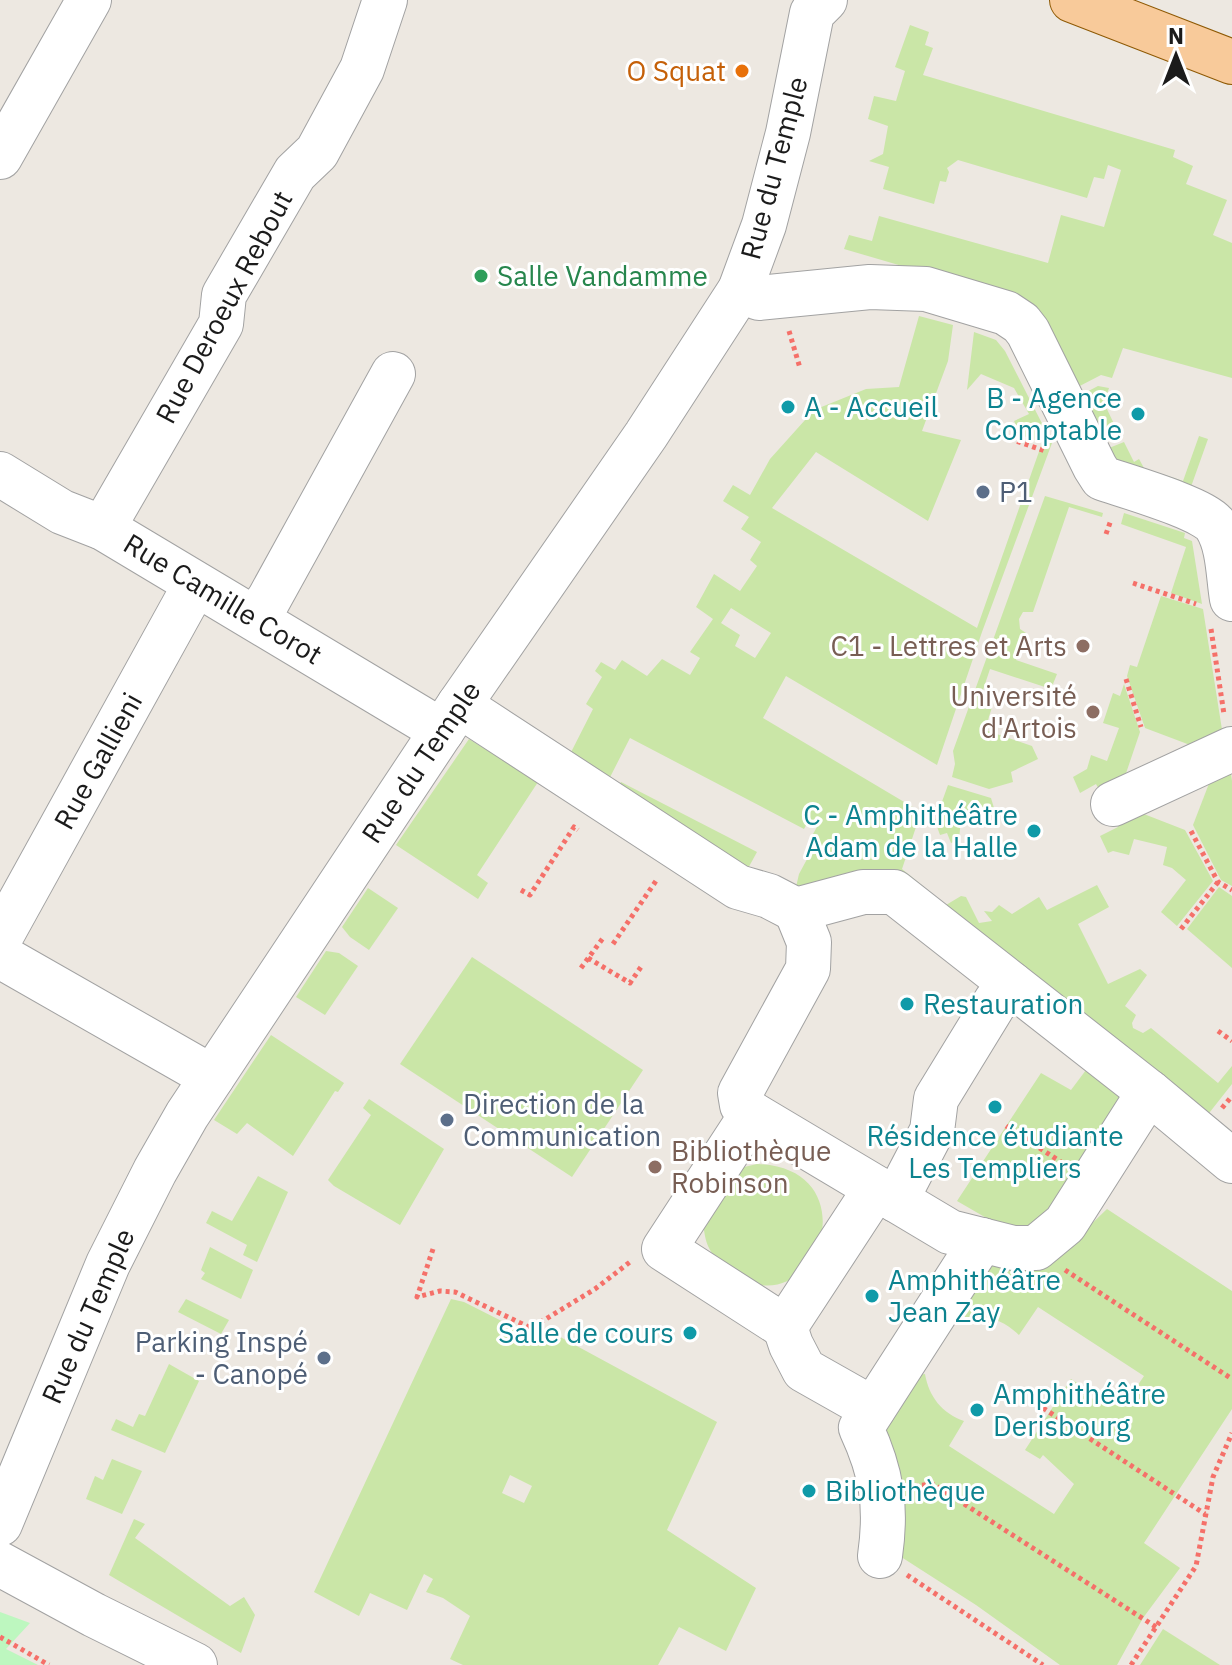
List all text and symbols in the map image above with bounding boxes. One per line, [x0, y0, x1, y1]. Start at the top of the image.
north arrow [1136, 16, 1216, 96]
text: N [1168, 21, 1184, 50]
place label: O Squat [626, 52, 726, 89]
marker: O Squat [733, 62, 751, 80]
street label: Rue du Temple [731, 72, 816, 263]
street label: Rue Deroeux Rebout [147, 184, 301, 430]
place label: Salle Vandamme [497, 257, 708, 294]
marker: Salle Vandamme [472, 267, 490, 285]
place label: B - Agence Comptable [984, 379, 1122, 448]
place label: A - Accueil [804, 388, 938, 425]
marker: A - Accueil [779, 398, 797, 416]
marker: B - Agence Comptable [1129, 405, 1147, 423]
place label: P1 [999, 473, 1033, 510]
marker: P1 [974, 483, 992, 501]
street label: Rue Camille Corot [117, 525, 329, 672]
place label: C1 - Lettres et Arts [831, 627, 1067, 664]
marker: C1 - Lettres et Arts [1074, 637, 1092, 655]
street label: Rue du Temple [353, 674, 488, 850]
place label: Université d'Artois [950, 677, 1077, 746]
street label: Rue Gallieni [45, 686, 150, 836]
marker: Université d'Artois [1084, 703, 1102, 721]
place label: C - Amphithéâtre Adam de la Halle [803, 796, 1018, 865]
marker: C - Amphithéâtre Adam de la Halle [1025, 822, 1043, 840]
place label: Restauration [923, 985, 1084, 1022]
marker: Restauration [898, 995, 916, 1013]
place label: Direction de la Communication [463, 1085, 661, 1154]
marker: Résidence étudiante Les Templiers [986, 1098, 1004, 1116]
marker: Direction de la Communication [438, 1111, 456, 1129]
place label: Résidence étudiante Les Templiers [866, 1117, 1124, 1186]
place label: Bibliothèque Robinson [671, 1132, 831, 1201]
marker: Bibliothèque Robinson [646, 1158, 664, 1176]
street label: Rue du Temple [32, 1222, 143, 1409]
place label: Amphithéâtre Jean Zay [888, 1261, 1061, 1330]
marker: Amphithéâtre Jean Zay [863, 1287, 881, 1305]
place label: Salle de cours [498, 1314, 674, 1351]
place label: Parking Inspé - Canopé [135, 1323, 308, 1392]
marker: Salle de cours [681, 1324, 699, 1342]
marker: Parking Inspé - Canopé [315, 1349, 333, 1367]
place label: Amphithéâtre Derisbourg [993, 1375, 1166, 1444]
marker: Amphithéâtre Derisbourg [968, 1401, 986, 1419]
place label: Bibliothèque [825, 1472, 985, 1509]
marker: Bibliothèque [800, 1482, 818, 1500]

